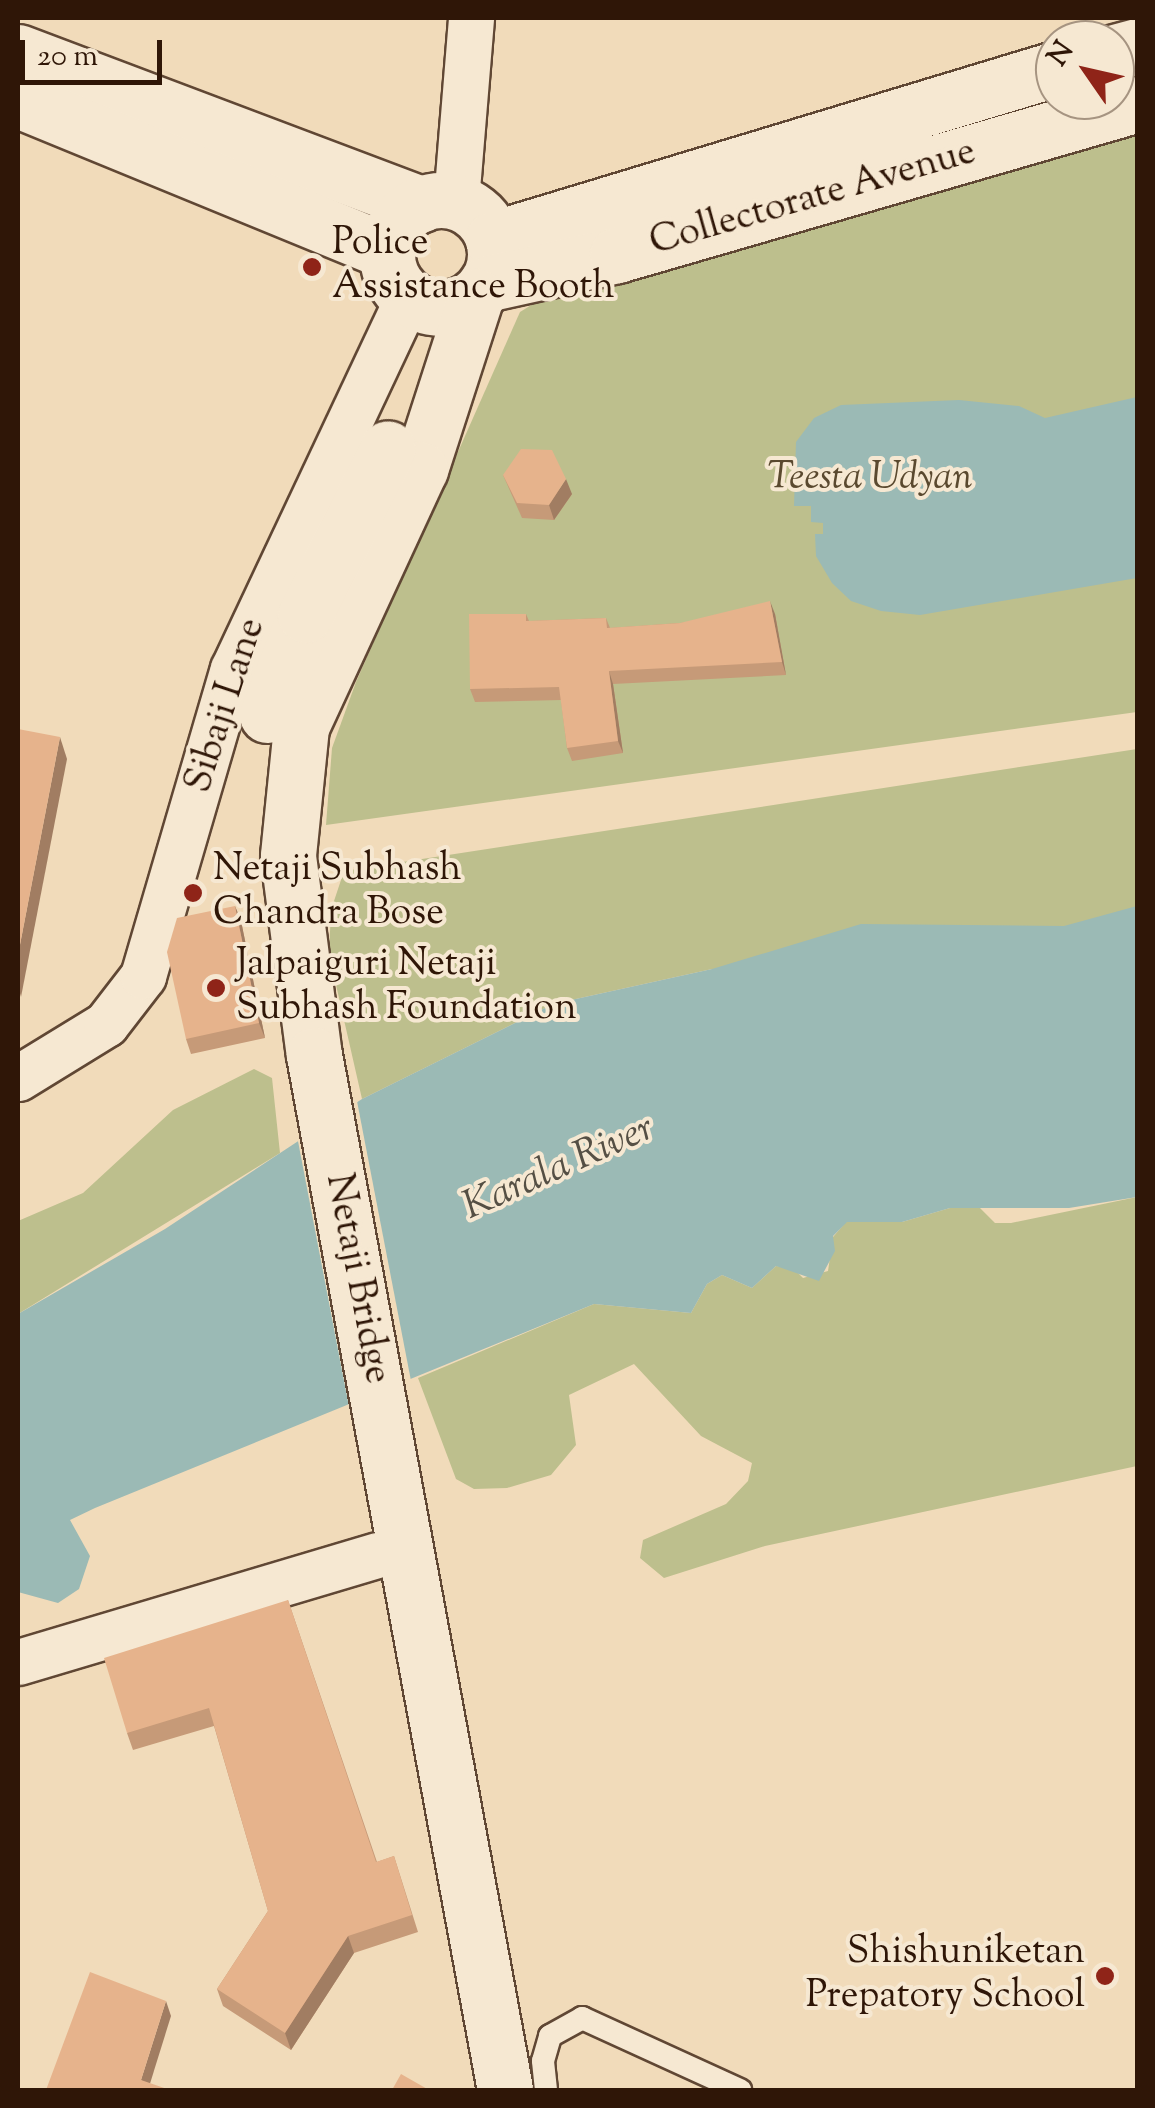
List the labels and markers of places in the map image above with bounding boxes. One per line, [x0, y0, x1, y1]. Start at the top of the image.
place label: Police Assistance Booth [332, 222, 615, 312]
marker: Police Assistance Booth [301, 256, 323, 278]
place label: Netaji Subhash Chandra Bose [213, 848, 462, 938]
marker: Netaji Subhash Chandra Bose [182, 882, 204, 904]
place label: Jalpaiguri Netaji Subhash Foundation [236, 943, 577, 1032]
marker: Jalpaiguri Netaji Subhash Foundation [205, 977, 227, 999]
place label: Shishuniketan Prepatory School [806, 1931, 1085, 2020]
marker: Shishuniketan Prepatory School [1094, 1965, 1116, 1987]

